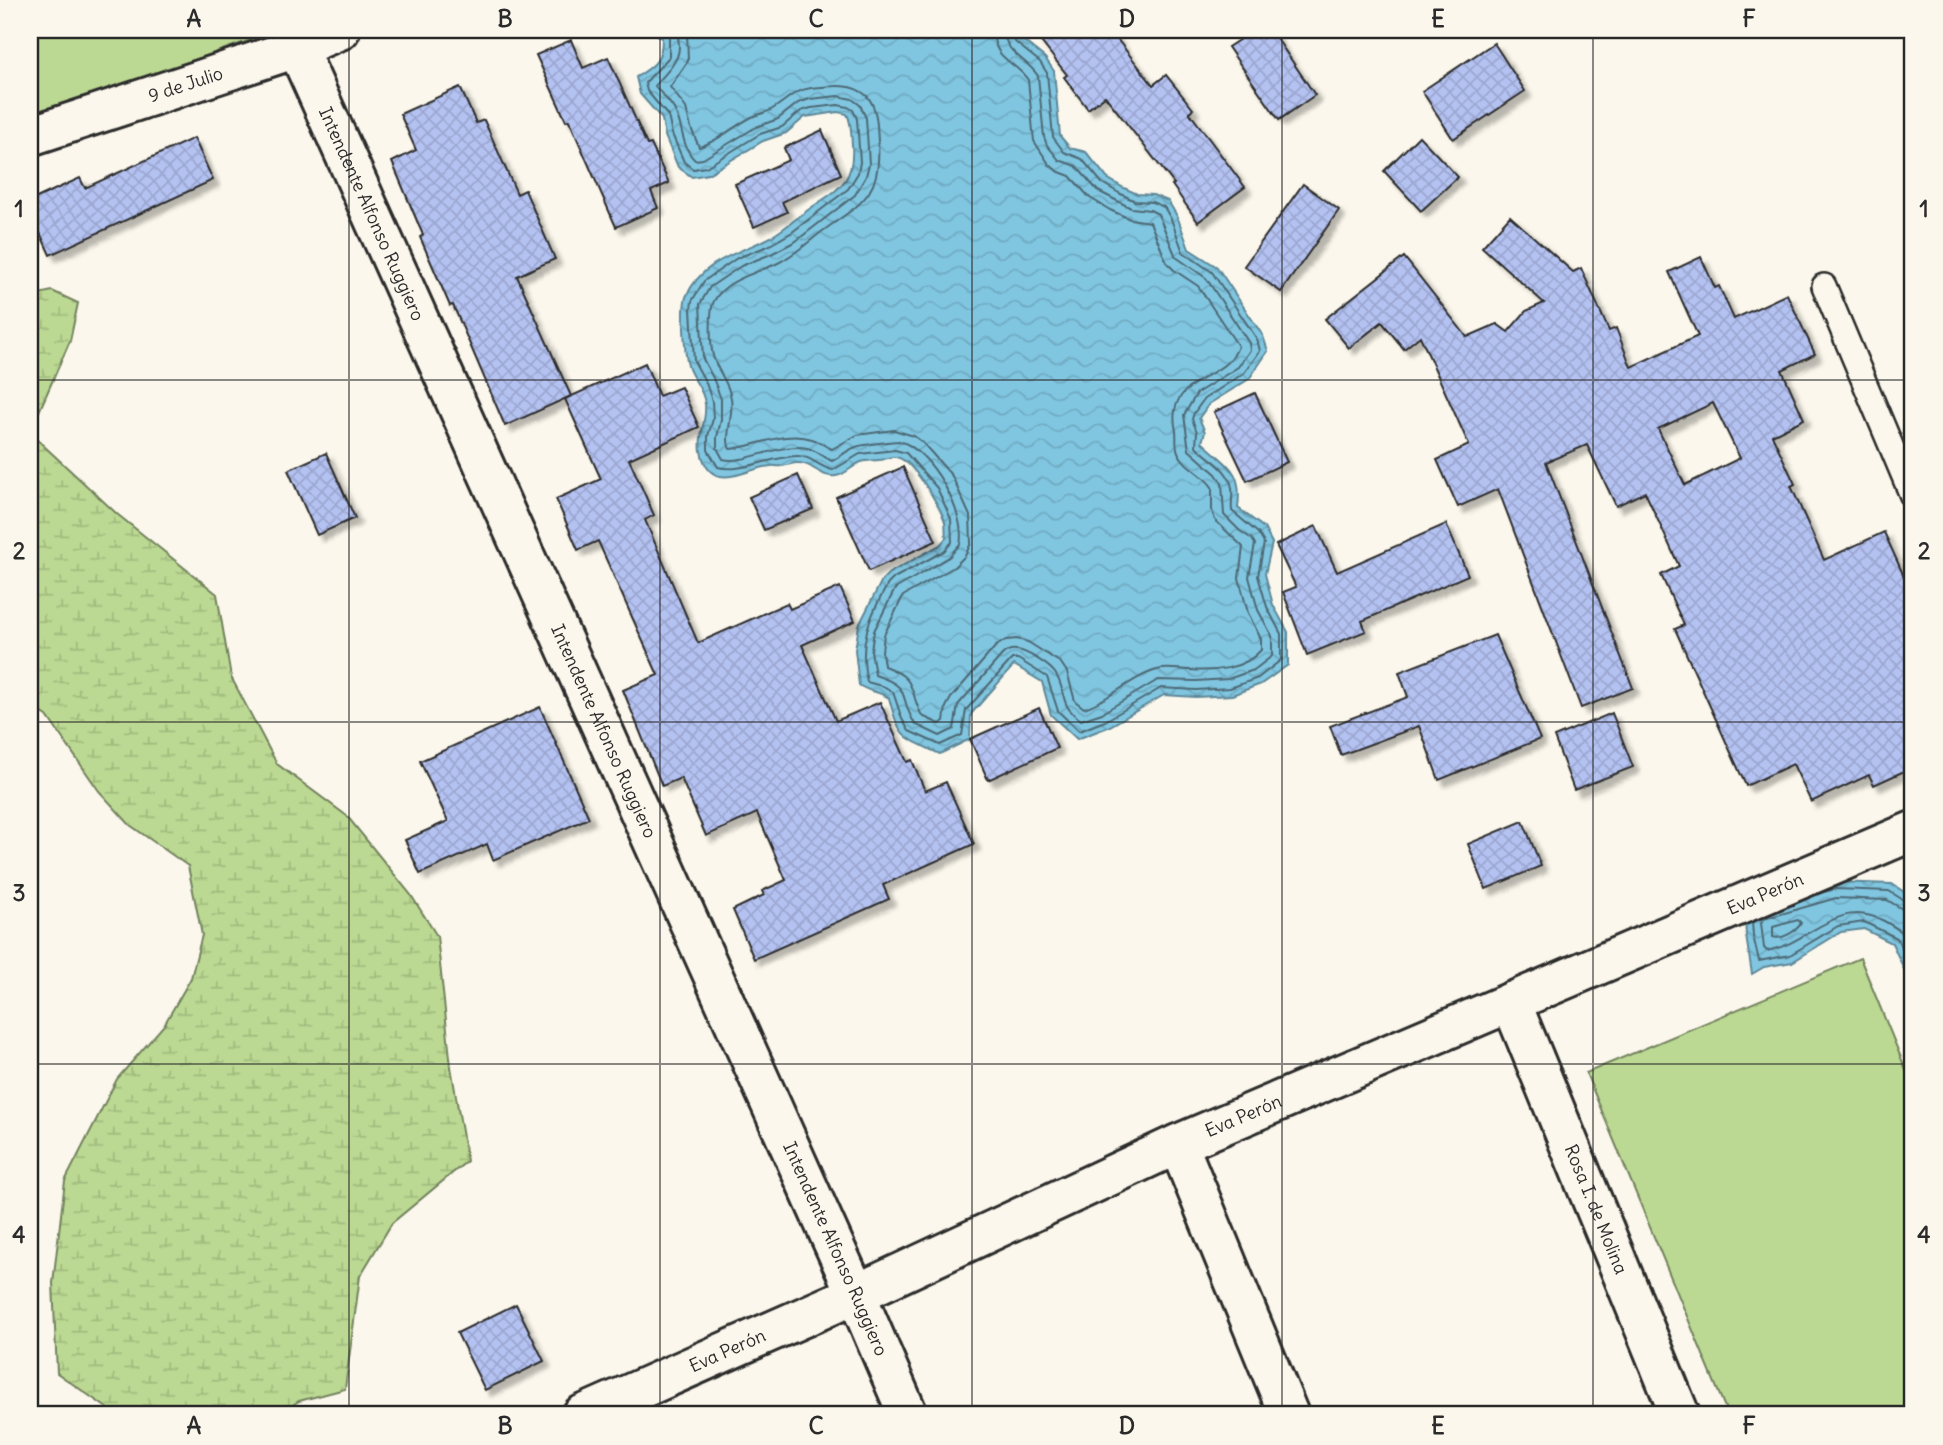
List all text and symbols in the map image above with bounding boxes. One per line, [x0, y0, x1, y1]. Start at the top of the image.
text: A [187, 4, 202, 33]
text: B [497, 4, 513, 33]
text: C [808, 4, 824, 33]
text: D [1119, 4, 1135, 33]
text: E [1431, 4, 1445, 33]
text: F [1742, 4, 1756, 33]
street label: 9 de Julio [145, 61, 226, 107]
street label: Intendente Alfonso Ruggiero [314, 103, 430, 324]
text: 1 [14, 194, 24, 223]
text: 1 [1919, 194, 1929, 223]
text: 2 [13, 536, 26, 565]
text: 2 [1918, 536, 1931, 565]
street label: Intendente Alfonso Ruggiero [546, 621, 662, 842]
street label: Eva Perón [1723, 867, 1807, 920]
text: 3 [12, 878, 26, 907]
text: 3 [1917, 878, 1931, 907]
street label: Eva Perón [1202, 1089, 1285, 1142]
street label: Intendente Alfonso Ruggiero [778, 1138, 893, 1359]
street label: Rosa I. de Molina [1560, 1141, 1633, 1277]
text: 4 [12, 1220, 26, 1249]
text: 4 [1917, 1220, 1931, 1249]
street label: Eva Perón [685, 1323, 769, 1377]
text: A [187, 1411, 202, 1440]
text: B [497, 1411, 513, 1440]
text: C [808, 1411, 824, 1440]
text: D [1119, 1411, 1135, 1440]
text: E [1431, 1411, 1445, 1440]
text: F [1742, 1411, 1756, 1440]

